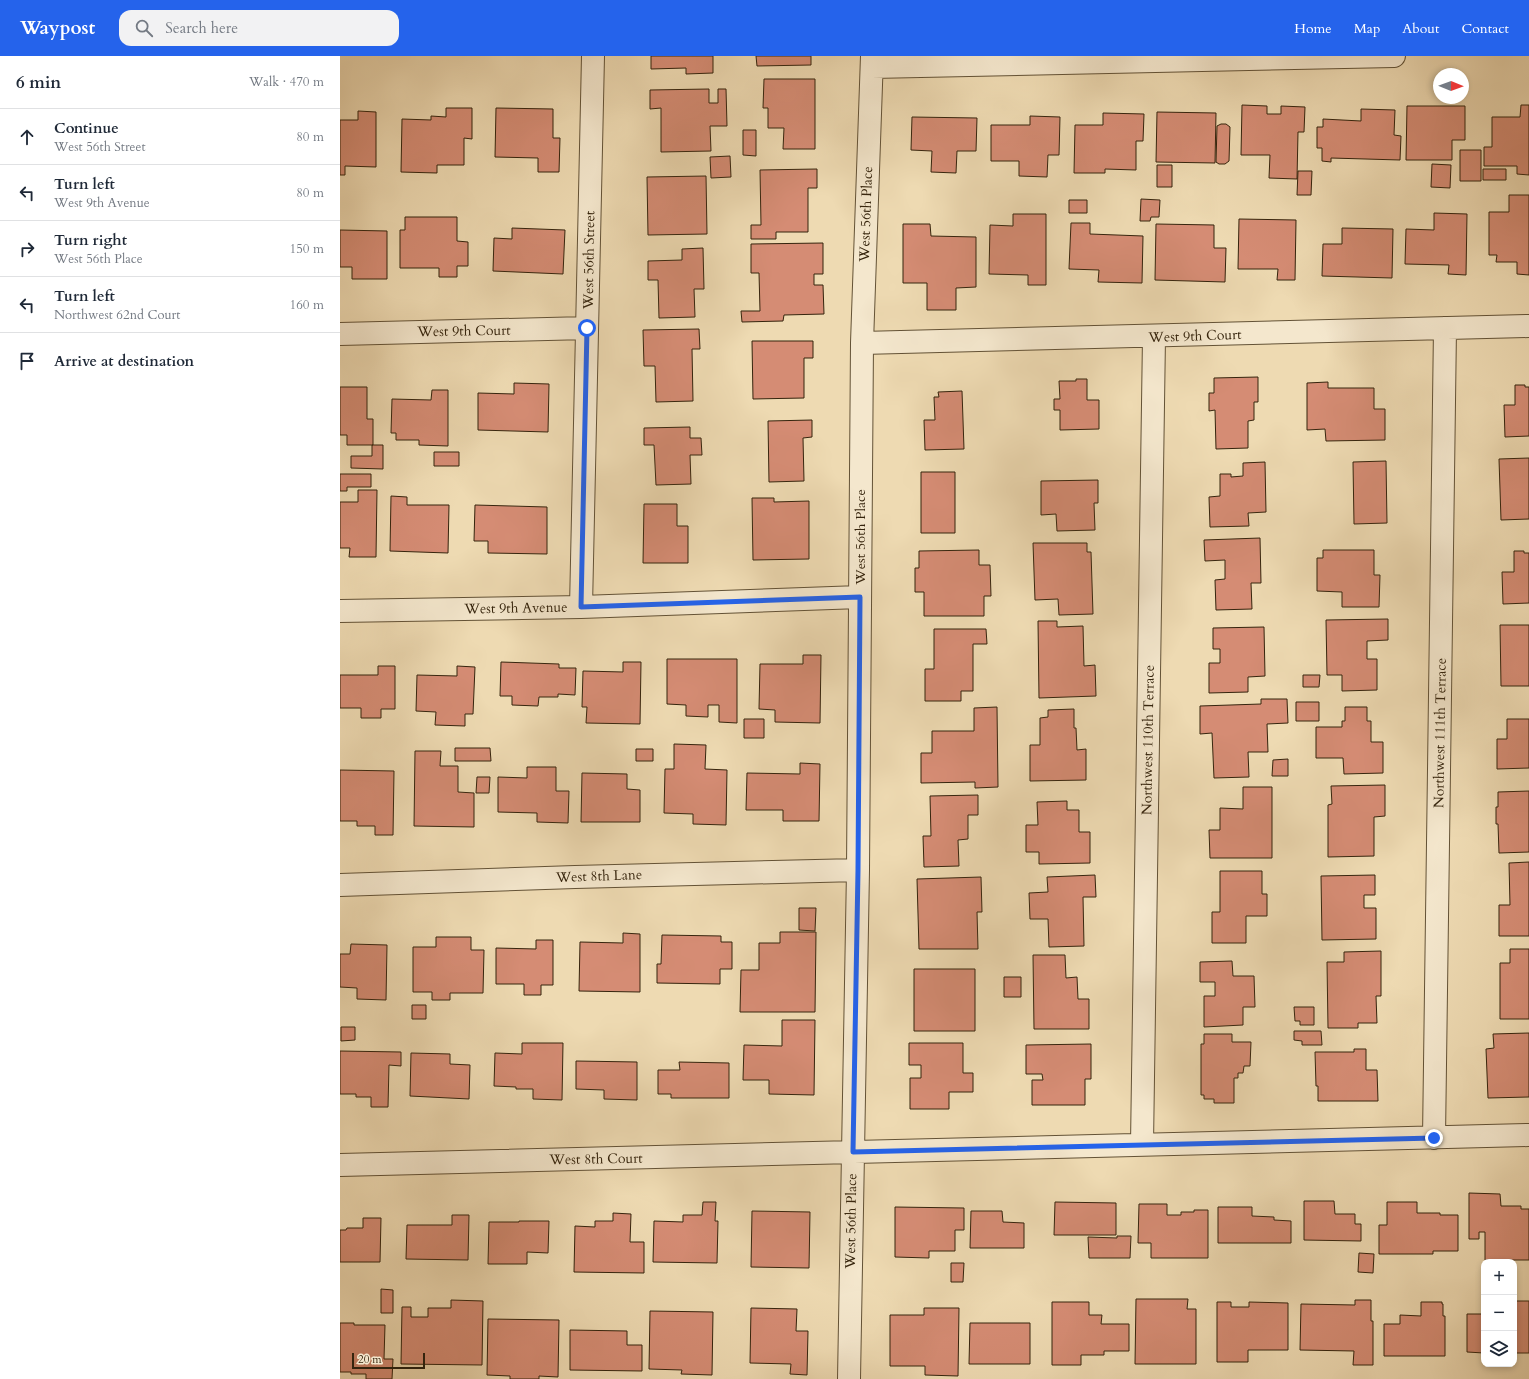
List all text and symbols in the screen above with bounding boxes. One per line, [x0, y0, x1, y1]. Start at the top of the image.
search box [119, 10, 399, 46]
text: Waypost [20, 15, 95, 41]
icon: search [133, 17, 155, 39]
text: Search here [165, 18, 238, 38]
text: Home [1294, 19, 1332, 38]
text: Map [1354, 19, 1380, 38]
text: About [1402, 19, 1439, 38]
text: Contact [1461, 19, 1509, 38]
north arrow [1433, 68, 1469, 104]
text: 6 min [16, 71, 61, 94]
text: Walk · 470 m [249, 73, 324, 91]
text: Continue [54, 118, 119, 138]
icon: ahead [16, 126, 38, 148]
text: 80 m [296, 128, 324, 146]
text: West 56th Street [54, 138, 146, 156]
street label: West 56th Place [855, 166, 877, 263]
text: Turn left [54, 174, 115, 194]
icon: left [16, 182, 38, 204]
text: 80 m [296, 184, 324, 202]
text: West 9th Avenue [54, 194, 150, 212]
street label: West 56th Street [579, 210, 599, 310]
text: Turn right [54, 230, 127, 250]
icon: right [16, 238, 38, 260]
text: 150 m [290, 240, 324, 258]
text: West 56th Place [54, 250, 143, 268]
text: Turn left [54, 286, 115, 306]
icon: left [16, 294, 38, 316]
text: 160 m [290, 296, 324, 314]
text: Northwest 62nd Court [54, 306, 180, 324]
route start [578, 319, 596, 337]
street label: West 9th Court [416, 321, 511, 341]
street label: West 9th Court [1147, 325, 1242, 347]
icon: arrive [16, 350, 38, 372]
text: Arrive at destination [54, 351, 194, 371]
street label: West 56th Place [851, 489, 870, 586]
street label: West 9th Avenue [463, 598, 568, 618]
street label: Northwest 111th Terrace [1429, 658, 1451, 808]
street label: Northwest 110th Terrace [1137, 665, 1159, 815]
street label: West 8th Lane [554, 865, 643, 887]
route end [1425, 1129, 1443, 1147]
street label: West 8th Court [548, 1149, 643, 1169]
street label: West 56th Place [841, 1173, 861, 1270]
map controls [1481, 1259, 1517, 1367]
button: + [1481, 1259, 1517, 1295]
button: − [1481, 1295, 1517, 1331]
button: layers [1481, 1331, 1517, 1367]
scale bar [352, 1351, 425, 1370]
text: 20 m [358, 1352, 382, 1367]

